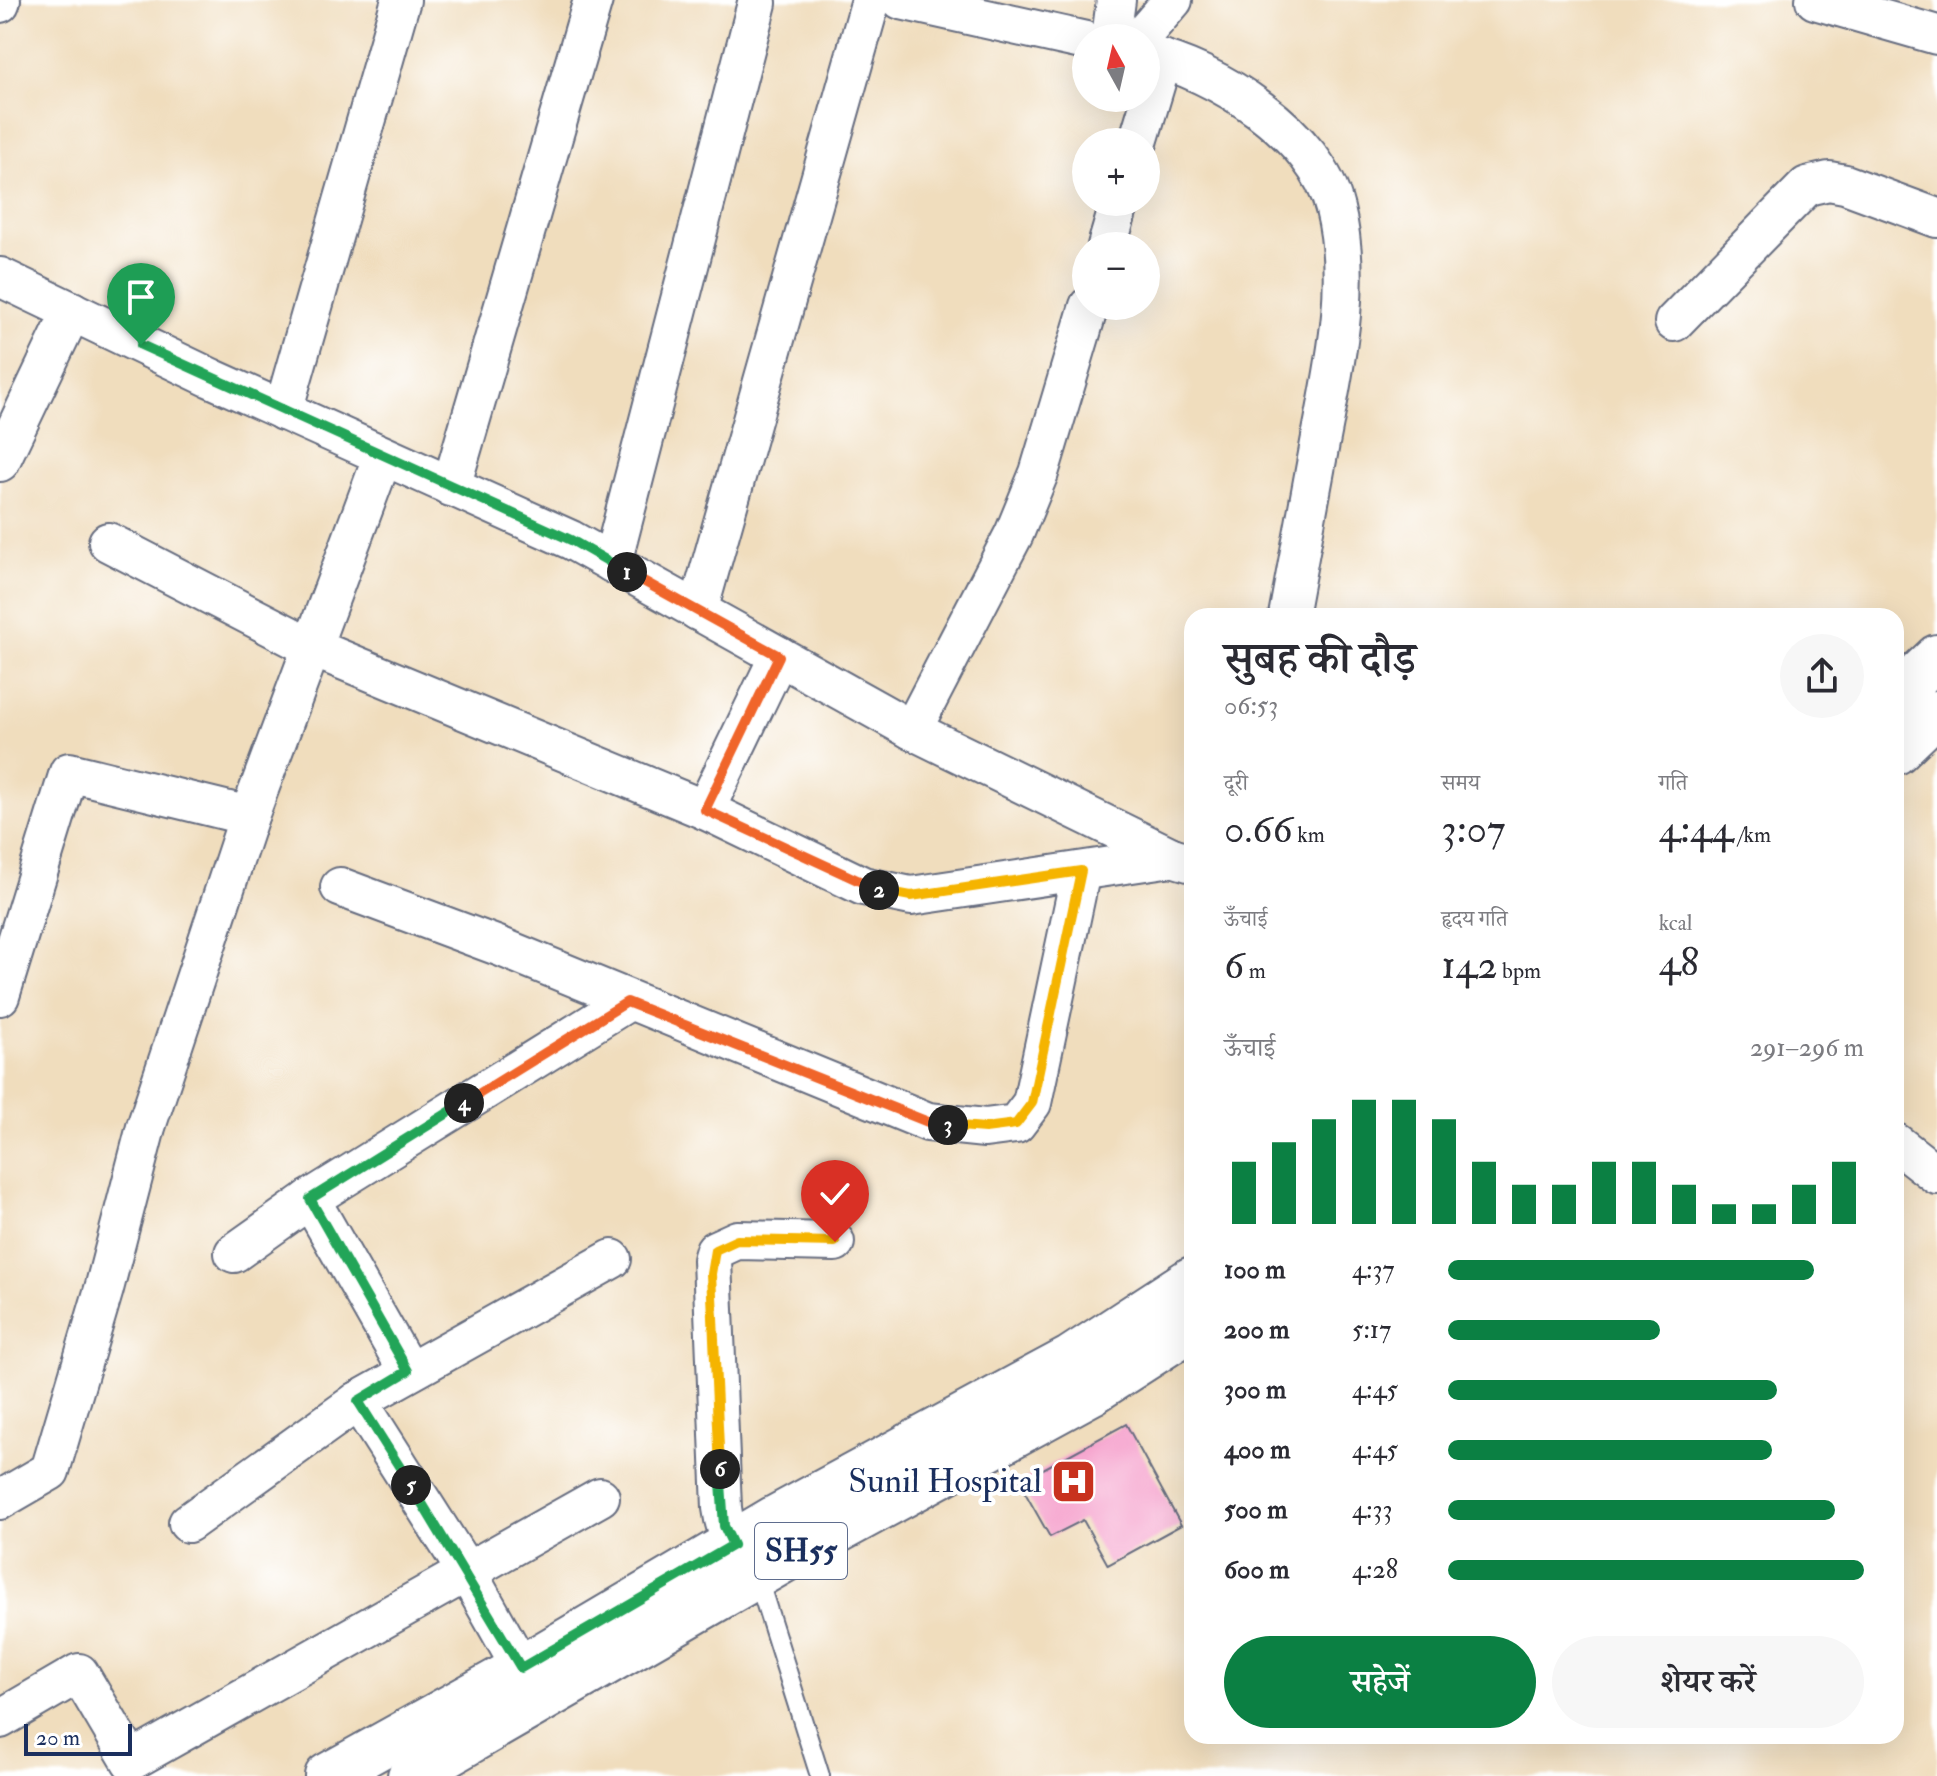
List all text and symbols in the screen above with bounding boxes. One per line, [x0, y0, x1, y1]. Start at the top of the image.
north arrow [1072, 24, 1160, 112]
map controls [1072, 24, 1160, 320]
button: + [1072, 128, 1160, 216]
button: − [1072, 232, 1160, 320]
pin [107, 263, 175, 345]
icon: arrive [119, 275, 163, 319]
pin: 1 [607, 552, 647, 592]
text: 1 [623, 558, 631, 586]
text: सुबह की दौड़ [1224, 632, 1416, 687]
button: share [1780, 634, 1864, 718]
text: 06:53 [1224, 690, 1278, 722]
text: दूरी [1224, 769, 1248, 797]
text: समय [1441, 769, 1480, 797]
text: गति [1659, 769, 1687, 797]
text: 0.66 [1224, 804, 1293, 855]
text: 3:07 [1441, 804, 1505, 855]
text: 4:44 [1659, 804, 1733, 855]
text: km [1293, 821, 1325, 849]
text: /km [1733, 821, 1771, 849]
pin: 2 [859, 870, 899, 910]
text: 2 [873, 876, 885, 904]
text: ऊँचाई [1224, 905, 1267, 933]
text: हृदय गति [1441, 905, 1508, 933]
text: kcal [1659, 909, 1692, 937]
text: 48 [1659, 937, 1699, 988]
text: 6 [1224, 940, 1244, 991]
text: 142 [1441, 940, 1497, 991]
text: m [1244, 957, 1266, 985]
text: bpm [1497, 957, 1541, 985]
text: ऊँचाई [1224, 1032, 1275, 1064]
text: 291–296 m [1750, 1032, 1864, 1064]
pin: 4 [444, 1083, 484, 1123]
text: 4 [458, 1089, 470, 1117]
pin: 3 [928, 1105, 968, 1145]
text: 3 [944, 1111, 952, 1139]
pin [801, 1160, 869, 1242]
icon: check [813, 1172, 857, 1216]
text: 100 m [1224, 1254, 1285, 1286]
text: 4:37 [1352, 1254, 1394, 1286]
text: 200 m [1224, 1314, 1289, 1346]
text: 5:17 [1352, 1314, 1391, 1346]
text: 300 m [1224, 1374, 1286, 1406]
text: 4:45 [1352, 1374, 1398, 1406]
text: 400 m [1224, 1434, 1290, 1466]
text: 4:45 [1352, 1434, 1398, 1466]
pin: 6 [700, 1449, 740, 1489]
text: 6 [714, 1455, 726, 1483]
hospital icon: Sunil Hospital [1049, 1457, 1097, 1505]
place label: Sunil Hospital [848, 1460, 1042, 1503]
pin: 5 [391, 1465, 431, 1505]
text: 5 [406, 1471, 416, 1499]
text: 500 m [1224, 1494, 1288, 1526]
text: 4:33 [1352, 1494, 1392, 1526]
road number: SH55 [755, 1523, 847, 1579]
text: 600 m [1224, 1554, 1289, 1586]
text: 4:28 [1352, 1554, 1398, 1586]
button: सहेजें [1224, 1636, 1536, 1728]
button: शेयर करें [1552, 1636, 1864, 1728]
scale bar [24, 1720, 132, 1756]
text: 20 m [36, 1724, 80, 1752]

